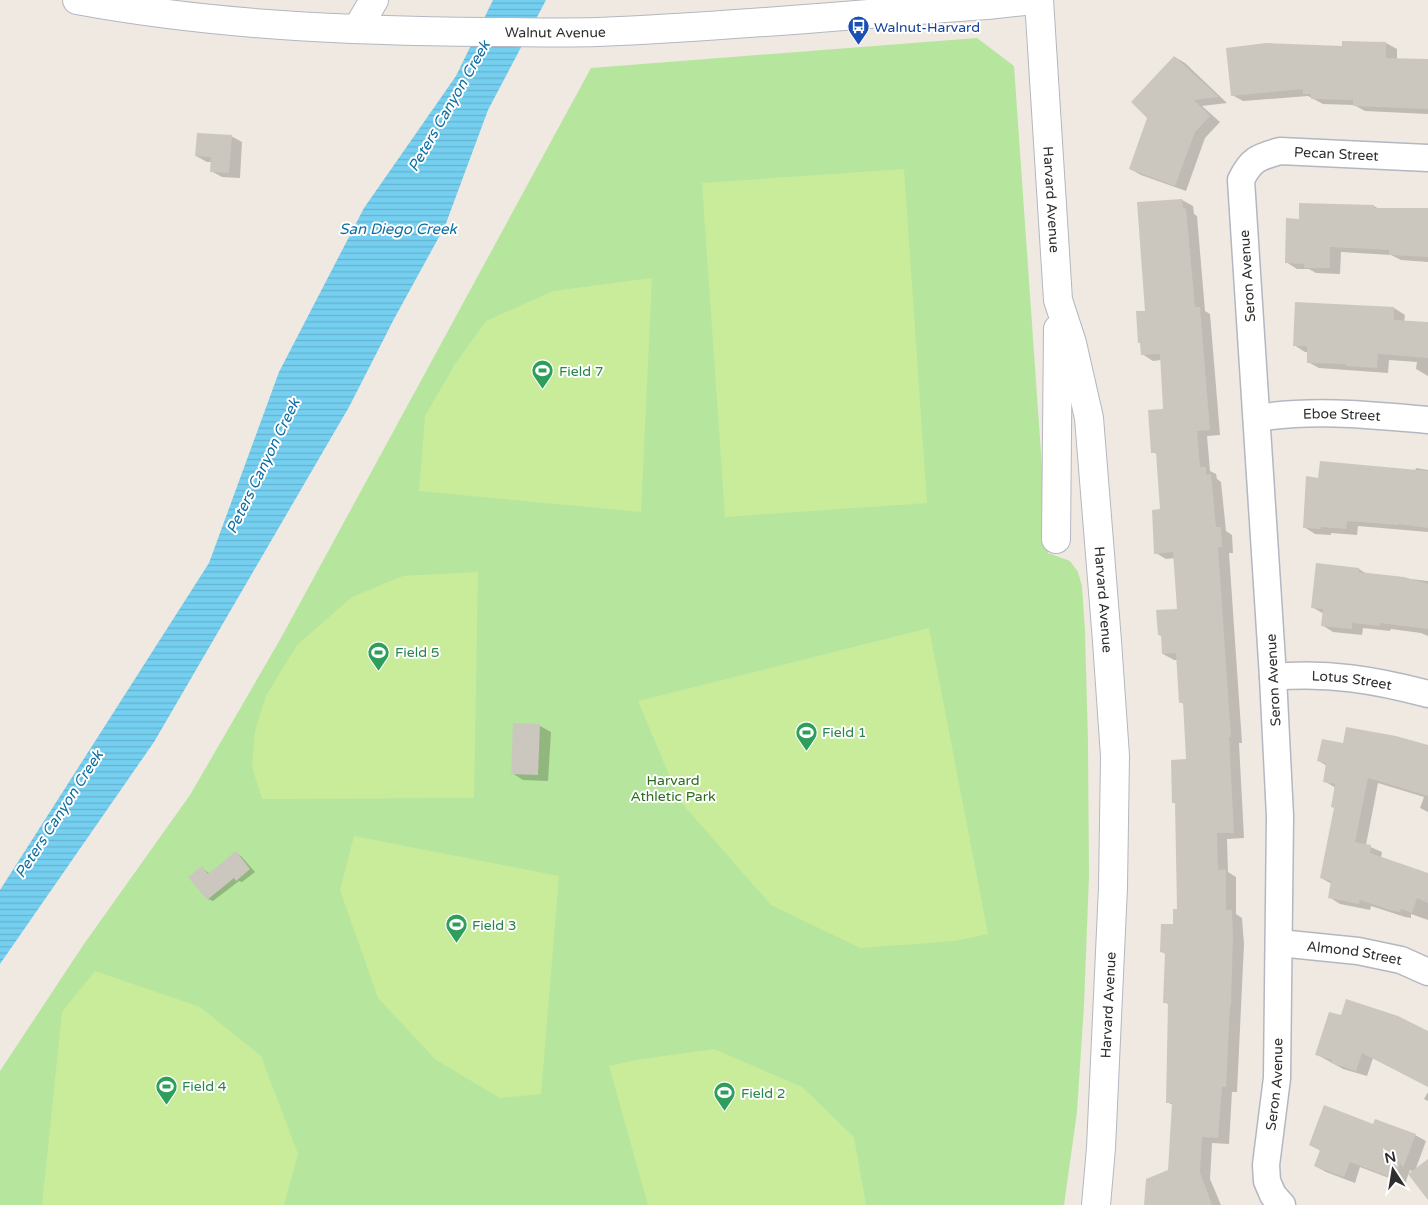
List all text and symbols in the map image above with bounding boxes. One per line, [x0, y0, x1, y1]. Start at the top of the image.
bus stop icon: Walnut-Harvard [846, 15, 870, 46]
place label: Walnut-Harvard [874, 19, 980, 36]
street label: Walnut Avenue [505, 24, 606, 41]
water label: Peters Canyon Creek [404, 36, 495, 175]
street label: Pecan Street [1294, 144, 1380, 165]
street label: Harvard Avenue [1039, 146, 1063, 254]
water label: San Diego Creek [339, 220, 459, 238]
street label: Seron Avenue [1236, 229, 1259, 323]
sports icon: Field 7 [531, 359, 555, 390]
place label: Field 7 [559, 363, 604, 380]
water label: Peters Canyon Creek [222, 394, 304, 537]
street label: Eboe Street [1303, 405, 1382, 425]
street label: Harvard Avenue [1090, 546, 1116, 654]
street label: Seron Avenue [1263, 633, 1284, 727]
sports icon: Field 5 [367, 640, 391, 671]
place label: Field 5 [395, 644, 440, 661]
street label: Lotus Street [1311, 668, 1394, 694]
sports icon: Field 1 [794, 720, 818, 751]
place label: Field 1 [822, 724, 867, 741]
water label: Peters Canyon Creek [11, 745, 108, 881]
park label: Harvard Athletic Park [630, 772, 716, 805]
sports icon: Field 3 [444, 913, 468, 944]
place label: Field 3 [472, 917, 517, 934]
street label: Almond Street [1306, 938, 1404, 969]
street label: Harvard Avenue [1097, 951, 1120, 1059]
street label: Seron Avenue [1262, 1038, 1286, 1131]
sports icon: Field 4 [154, 1074, 178, 1105]
place label: Field 4 [182, 1078, 227, 1095]
sports icon: Field 2 [713, 1081, 737, 1112]
place label: Field 2 [741, 1085, 786, 1102]
north arrow [1368, 1145, 1418, 1195]
text: N [1383, 1148, 1398, 1167]

